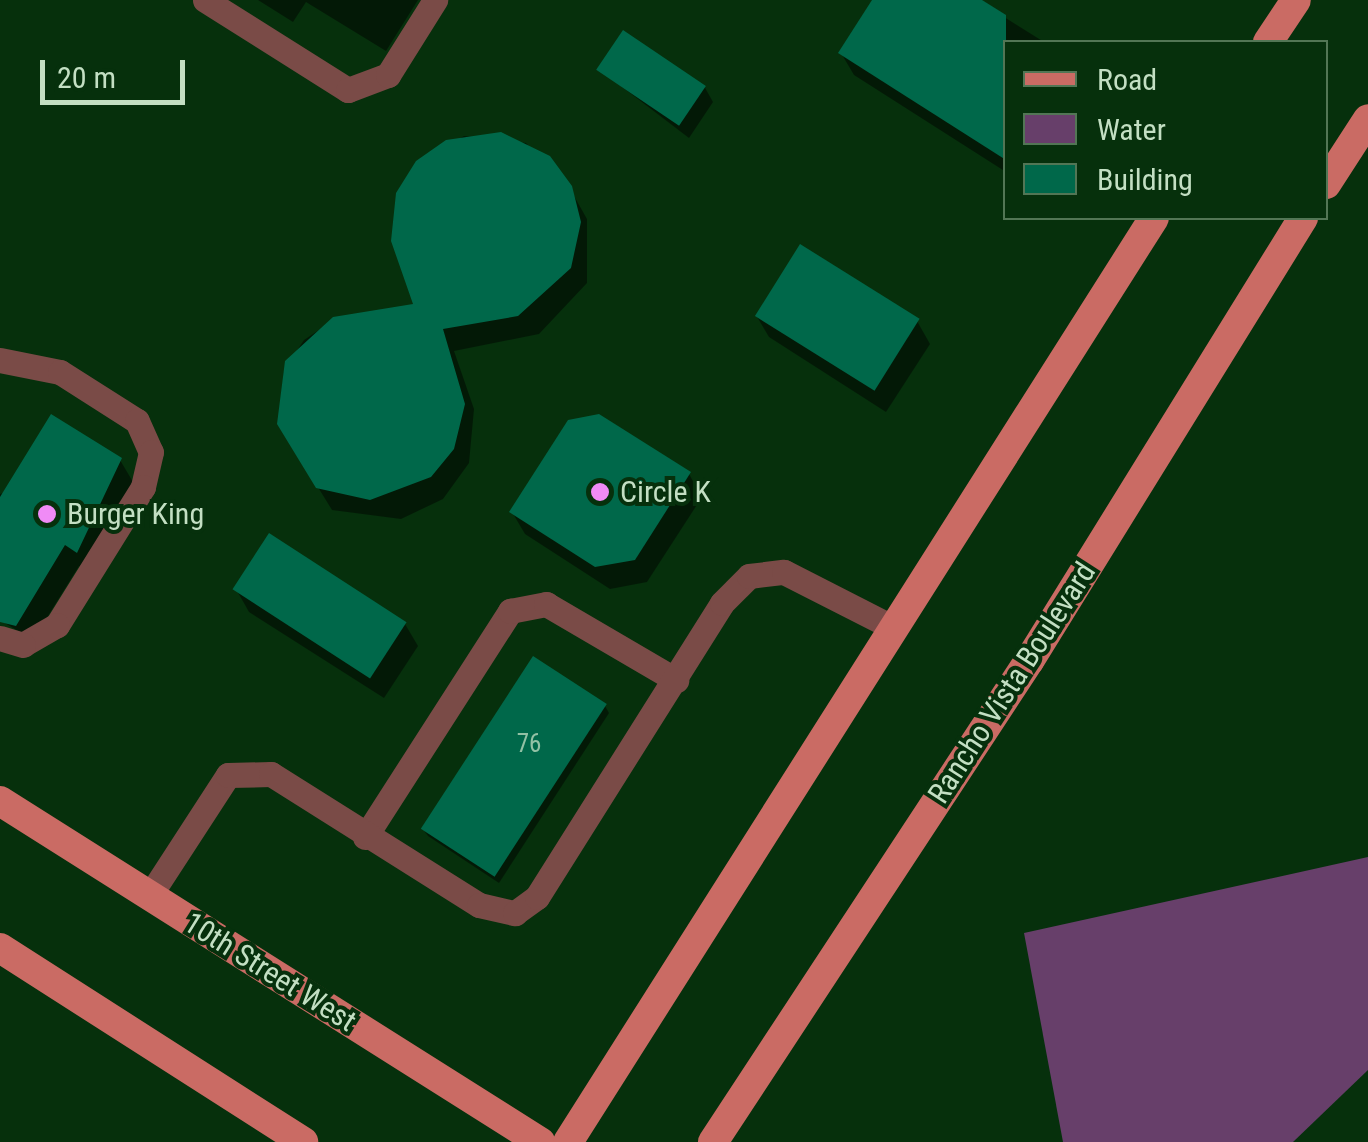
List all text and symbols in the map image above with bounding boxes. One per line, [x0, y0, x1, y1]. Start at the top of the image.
scale bar [45, 40, 190, 102]
legend [1003, 40, 1328, 220]
text: 20 m [57, 60, 116, 95]
text: Road [1097, 62, 1157, 97]
text: Water [1097, 112, 1166, 147]
text: Building [1097, 162, 1193, 197]
place label: Circle K [620, 474, 711, 510]
marker: Circle K [589, 481, 611, 503]
place label: Burger King [67, 496, 204, 532]
marker: Burger King [36, 503, 58, 525]
street label: Rancho Vista Boulevard [921, 556, 1103, 810]
house number: 76 [517, 729, 541, 759]
street label: 10th Street West [177, 905, 363, 1039]

